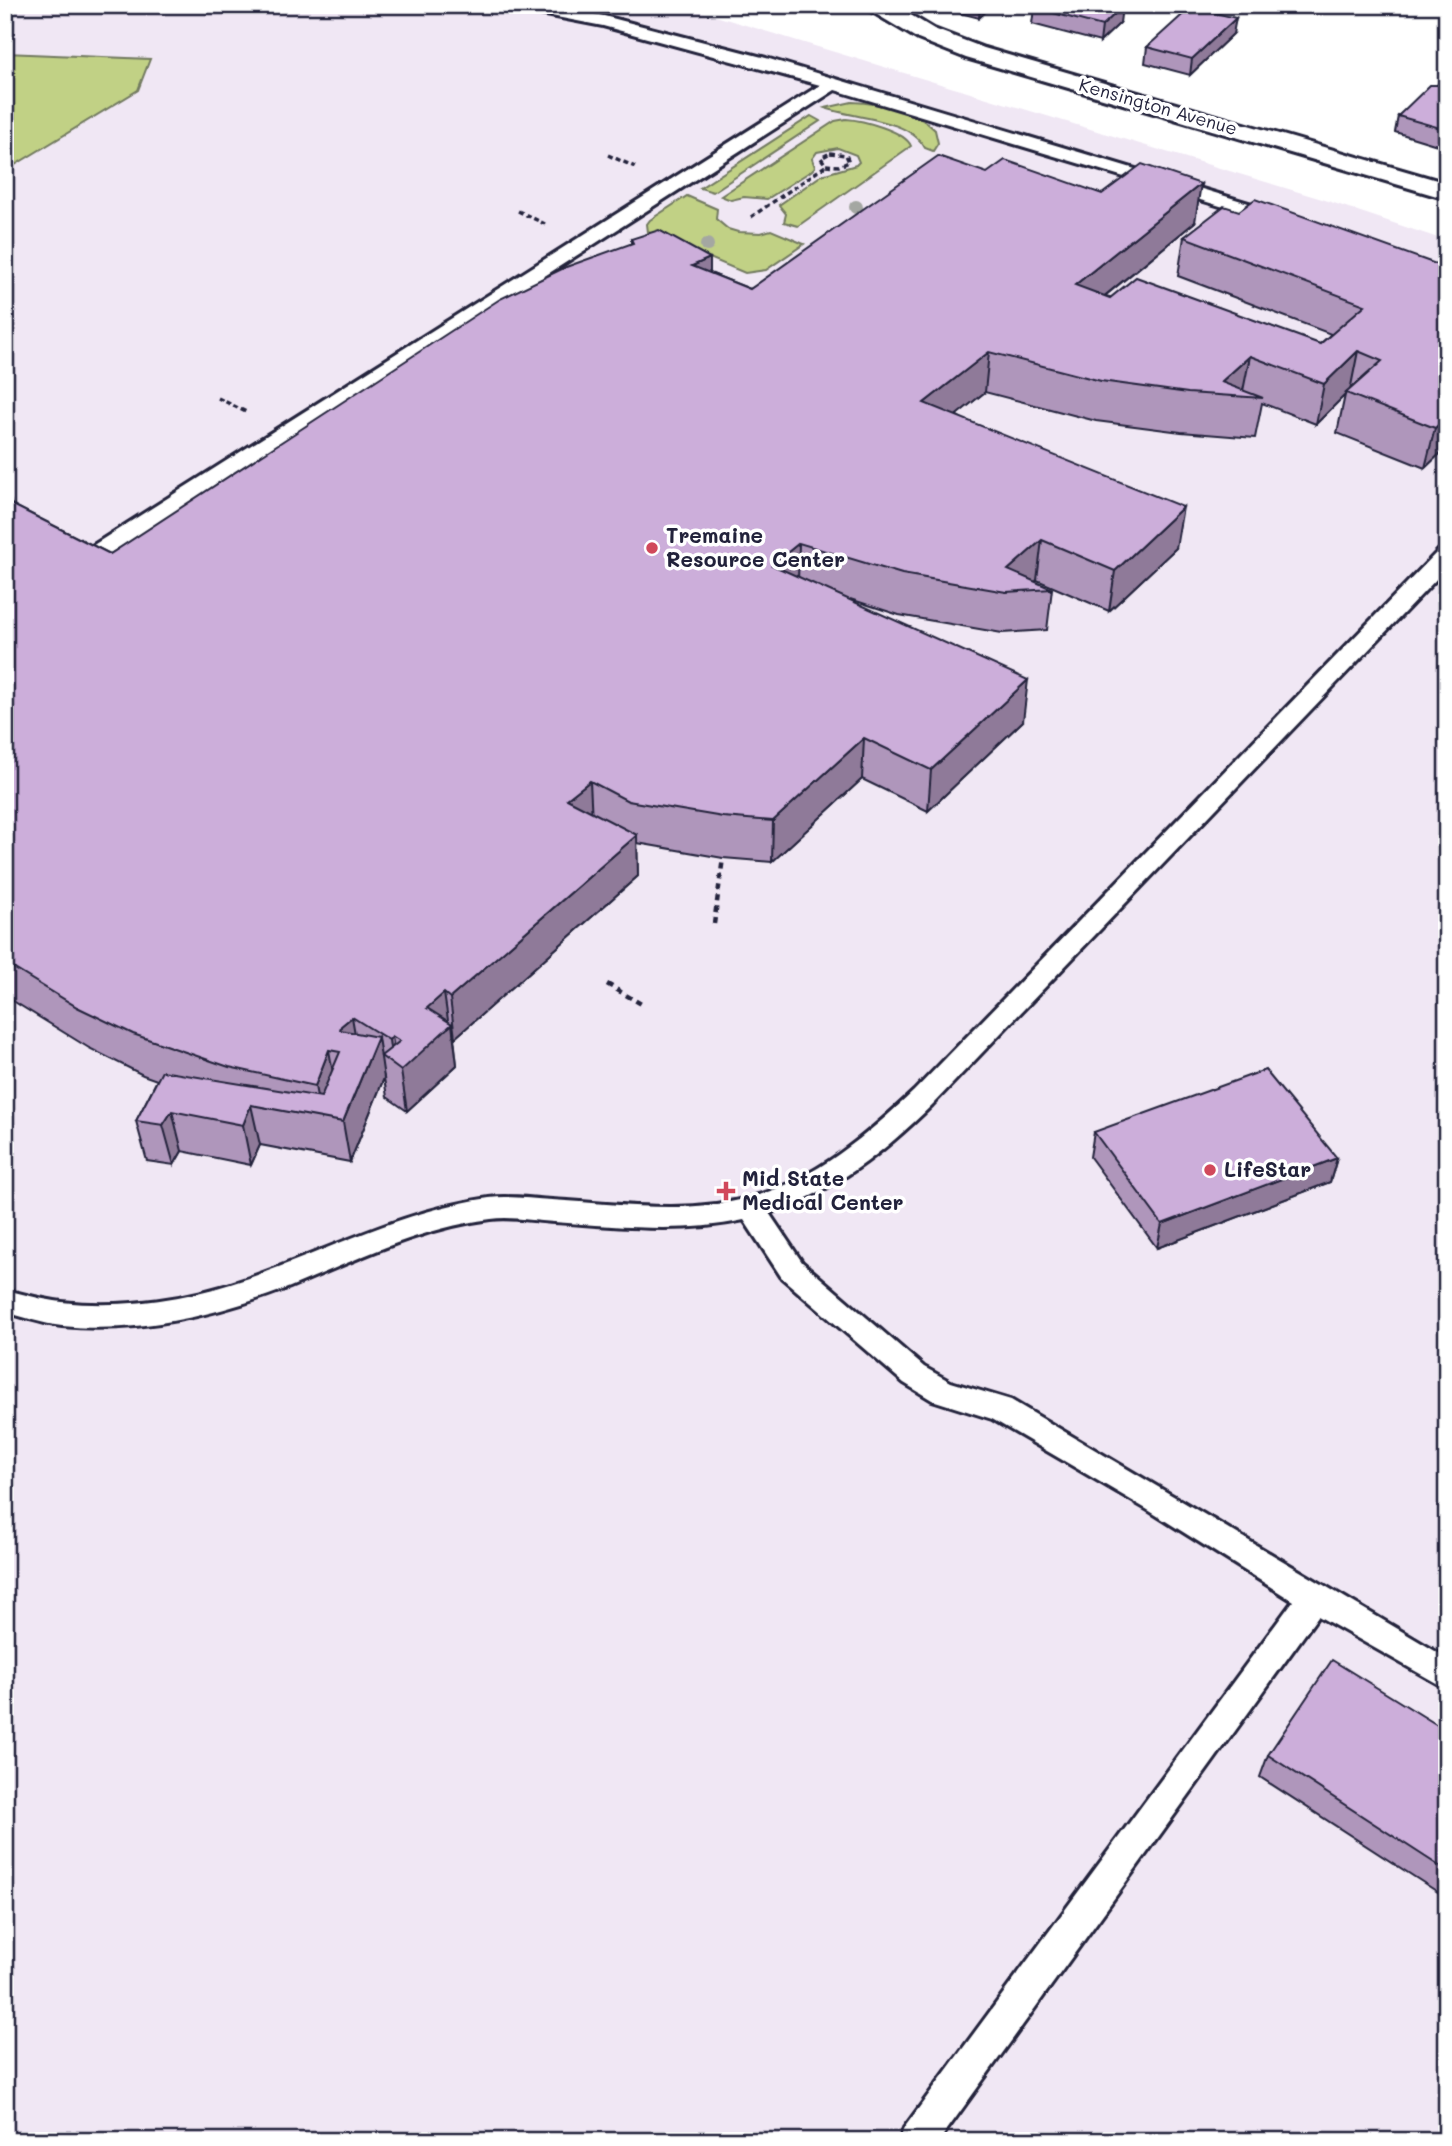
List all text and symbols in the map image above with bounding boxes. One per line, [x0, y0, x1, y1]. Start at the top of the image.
street label: Kensington Avenue [1076, 72, 1240, 140]
place label: Tremaine Resource Center [666, 521, 845, 572]
marker: Tremaine Resource Center [644, 540, 660, 556]
place label: LifeStar [1224, 1155, 1311, 1182]
marker: LifeStar [1202, 1162, 1218, 1178]
place label: Mid State Medical Center [742, 1164, 904, 1215]
marker: Mid State Medical Center [716, 1181, 736, 1201]

